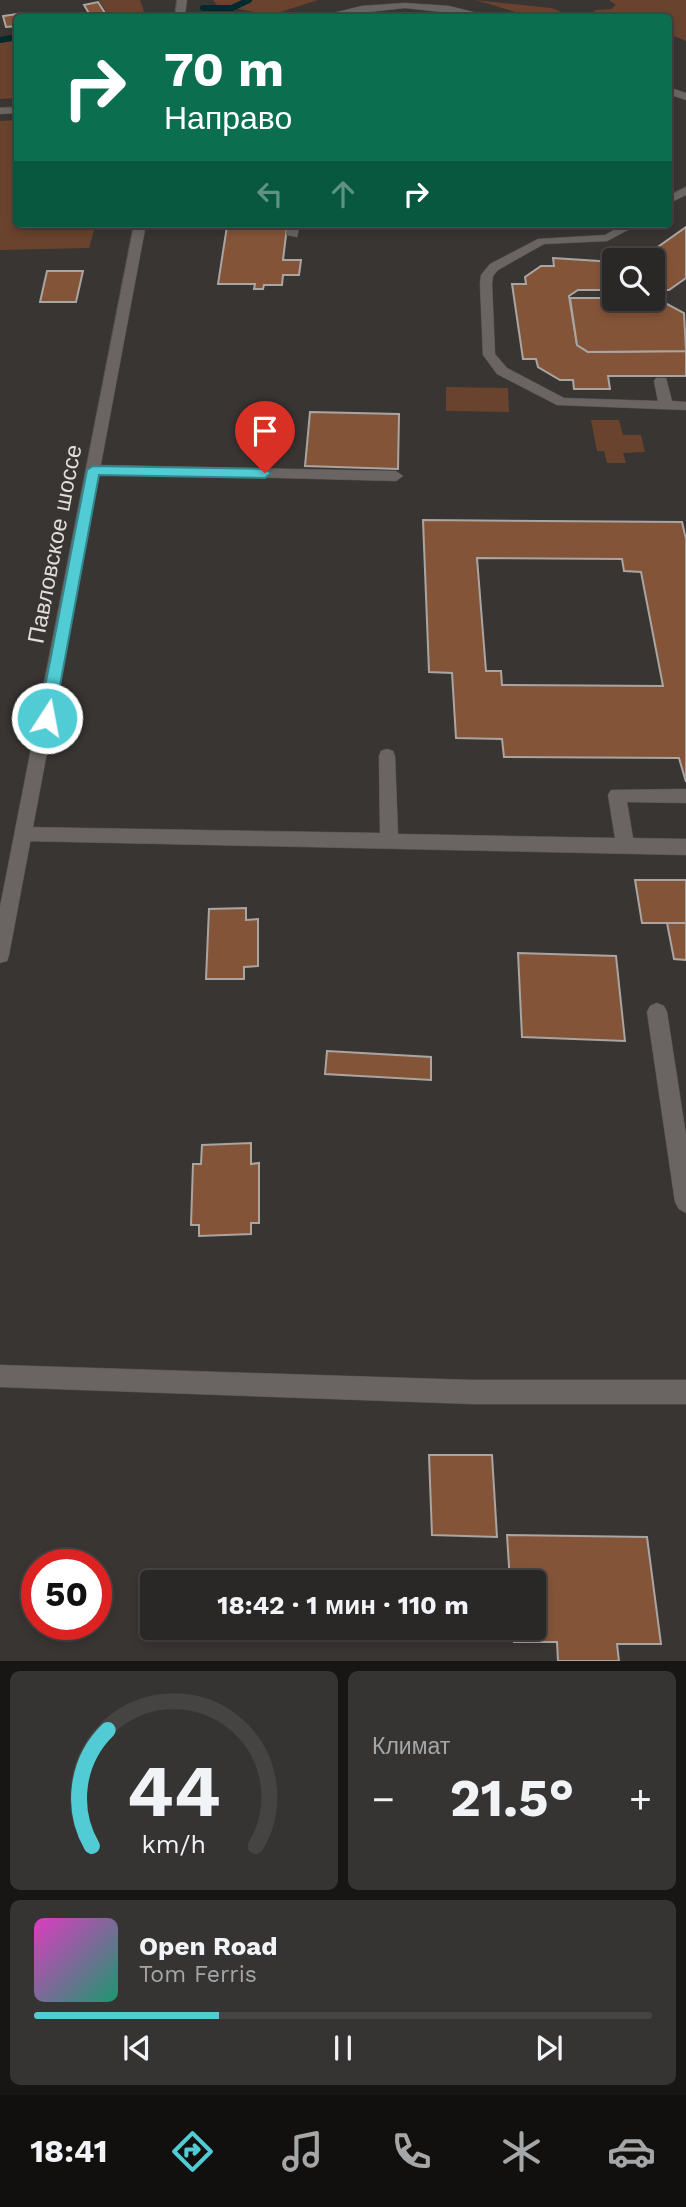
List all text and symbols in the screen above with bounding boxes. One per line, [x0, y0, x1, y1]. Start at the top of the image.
text: 70 m [164, 40, 284, 98]
icon: right [49, 42, 140, 133]
text: Направо [164, 99, 292, 137]
icon: left [251, 175, 289, 213]
icon: ahead [324, 175, 362, 213]
icon: right [397, 175, 435, 213]
map controls [602, 248, 665, 311]
button: search [602, 248, 665, 311]
pin [235, 401, 295, 473]
icon: arrive [246, 412, 284, 450]
street label: Павловское шоссе [23, 442, 87, 646]
position arrow [10, 681, 84, 755]
speed limit sign: 50 [21, 1549, 112, 1640]
text: 18:42 · 1 мин · 110 m [217, 1590, 469, 1620]
text: Климат [372, 1733, 450, 1760]
text: 44 [127, 1749, 221, 1835]
text: 21.5° [450, 1768, 574, 1829]
text: − [372, 1777, 395, 1821]
text: + [629, 1777, 652, 1821]
text: km/h [142, 1830, 206, 1859]
text: Open Road [139, 1931, 277, 1961]
text: Tom Ferris [139, 1961, 257, 1988]
icon: previous [118, 2029, 156, 2067]
icon: pause [324, 2029, 362, 2067]
icon: next [530, 2029, 568, 2067]
icon: directions [168, 2127, 217, 2176]
icon: music [278, 2127, 327, 2176]
icon: phone [387, 2127, 436, 2176]
icon: climate [497, 2127, 546, 2176]
icon: car [607, 2127, 656, 2176]
text: 18:41 [30, 2132, 108, 2170]

